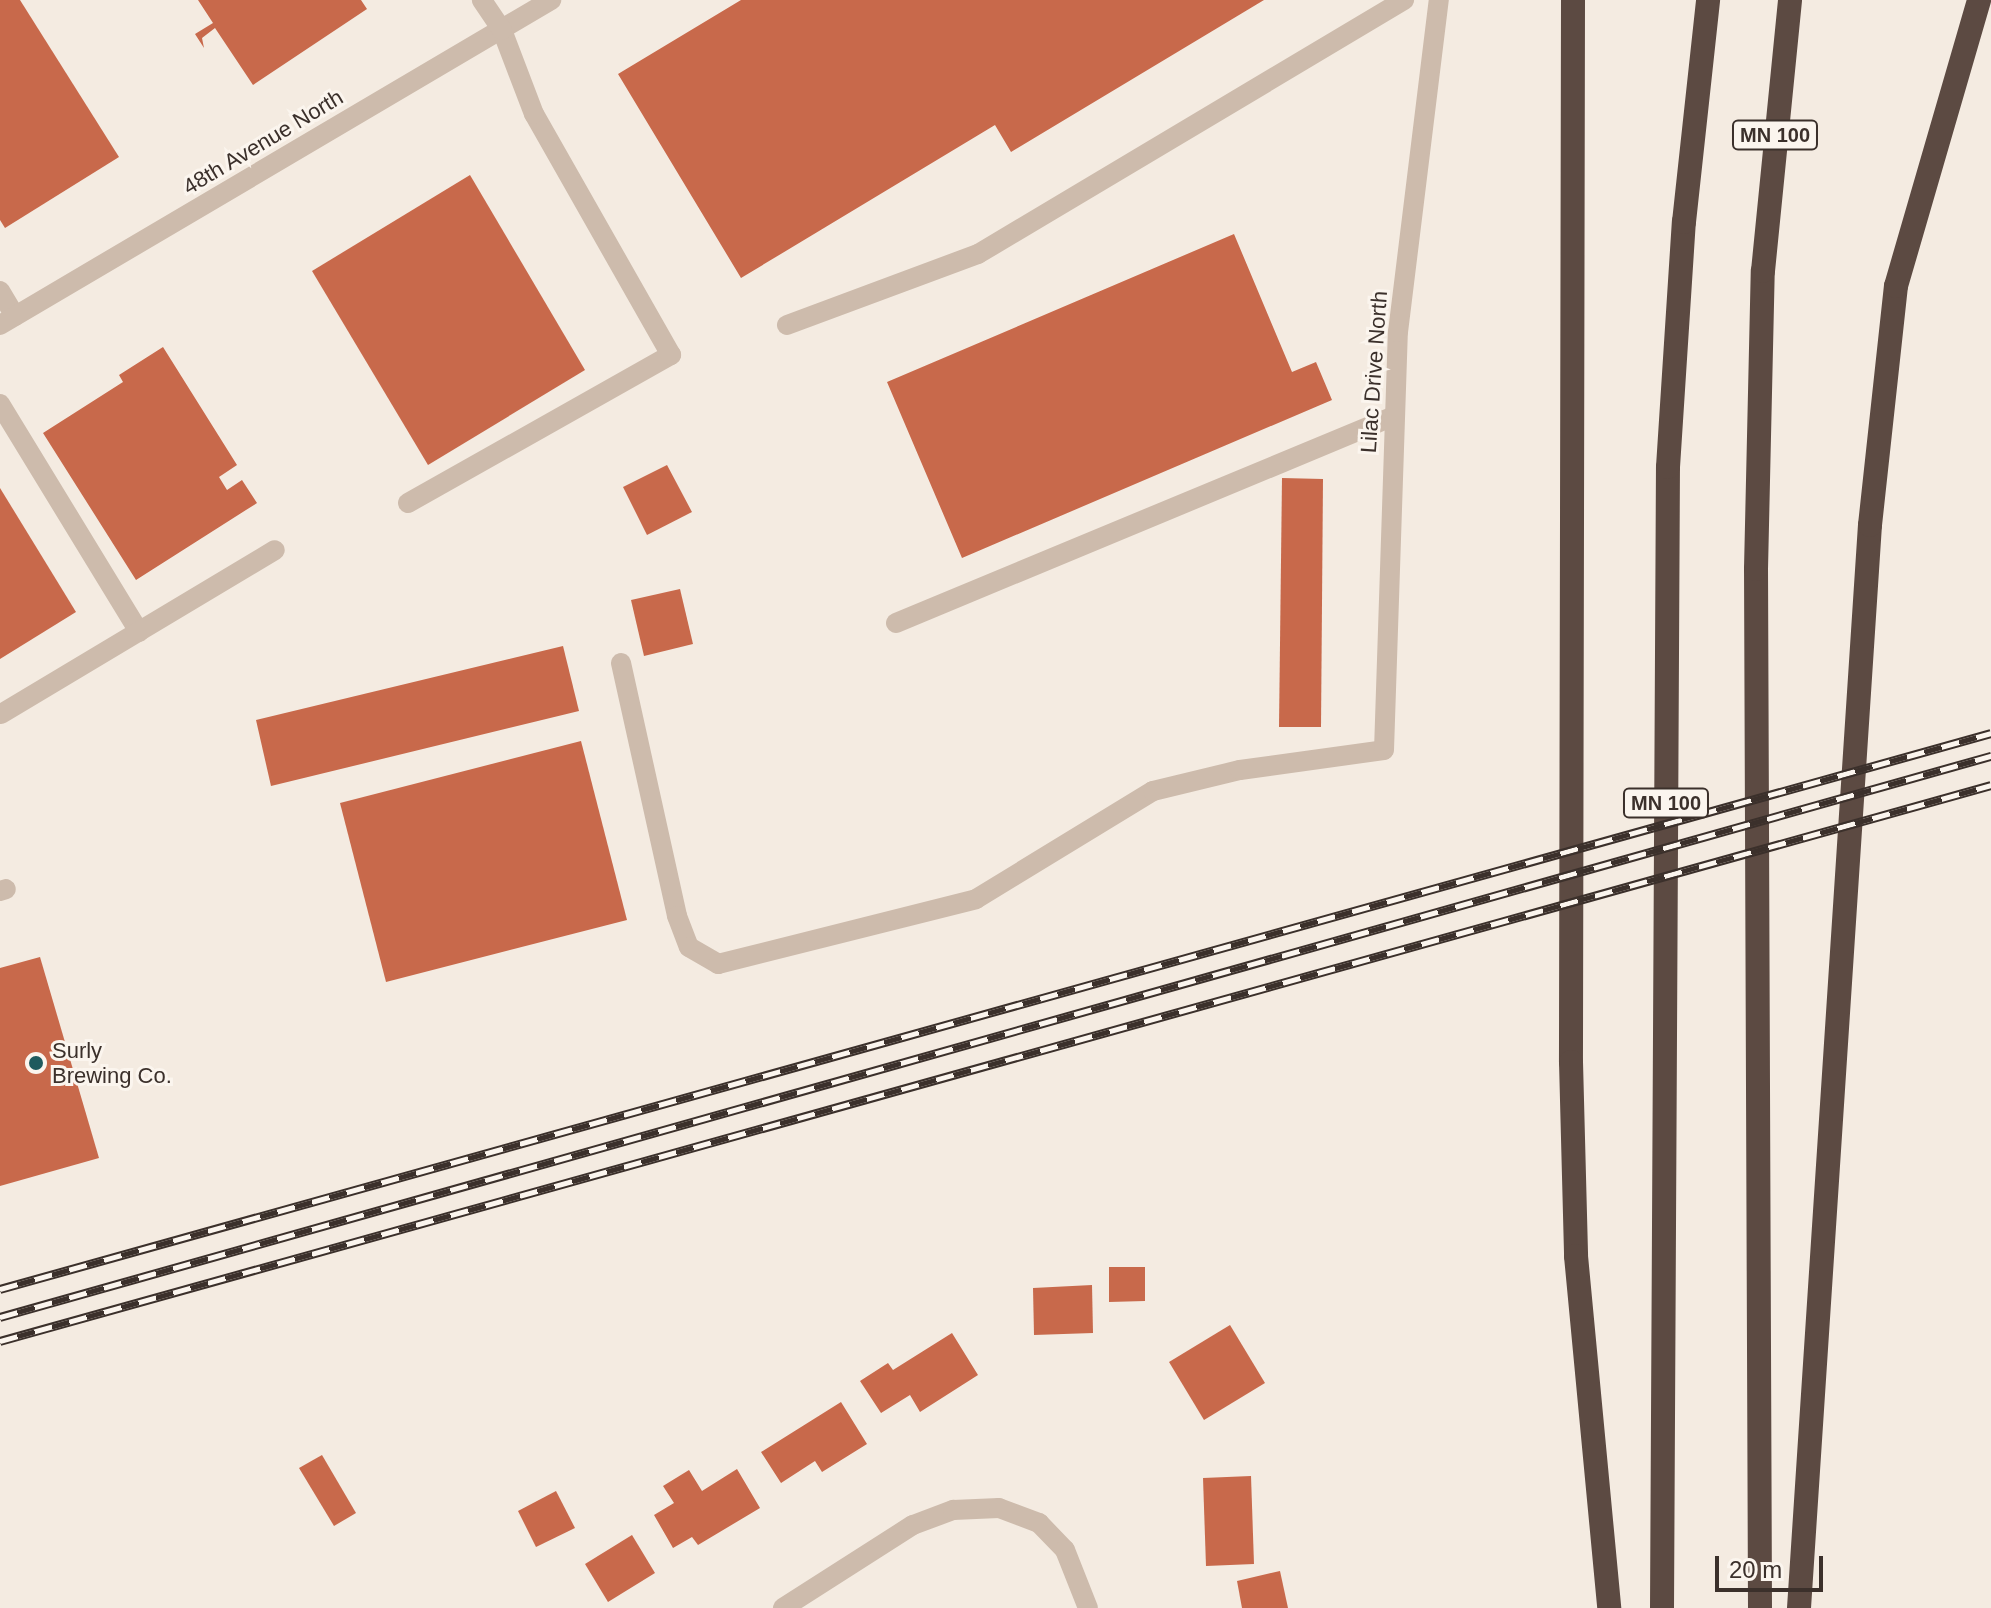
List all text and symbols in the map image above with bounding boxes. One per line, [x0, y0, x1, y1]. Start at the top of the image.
street label: 48th Avenue North [178, 84, 348, 200]
road number: MN 100 [1731, 119, 1819, 151]
street label: Lilac Drive North [1355, 290, 1393, 454]
road number: MN 100 [1622, 787, 1710, 819]
place label: Surly Brewing Co. [52, 1037, 172, 1088]
marker: Surly Brewing Co. [27, 1054, 45, 1072]
scale bar [1719, 1540, 1827, 1590]
text: 20 m [1729, 1556, 1782, 1583]

